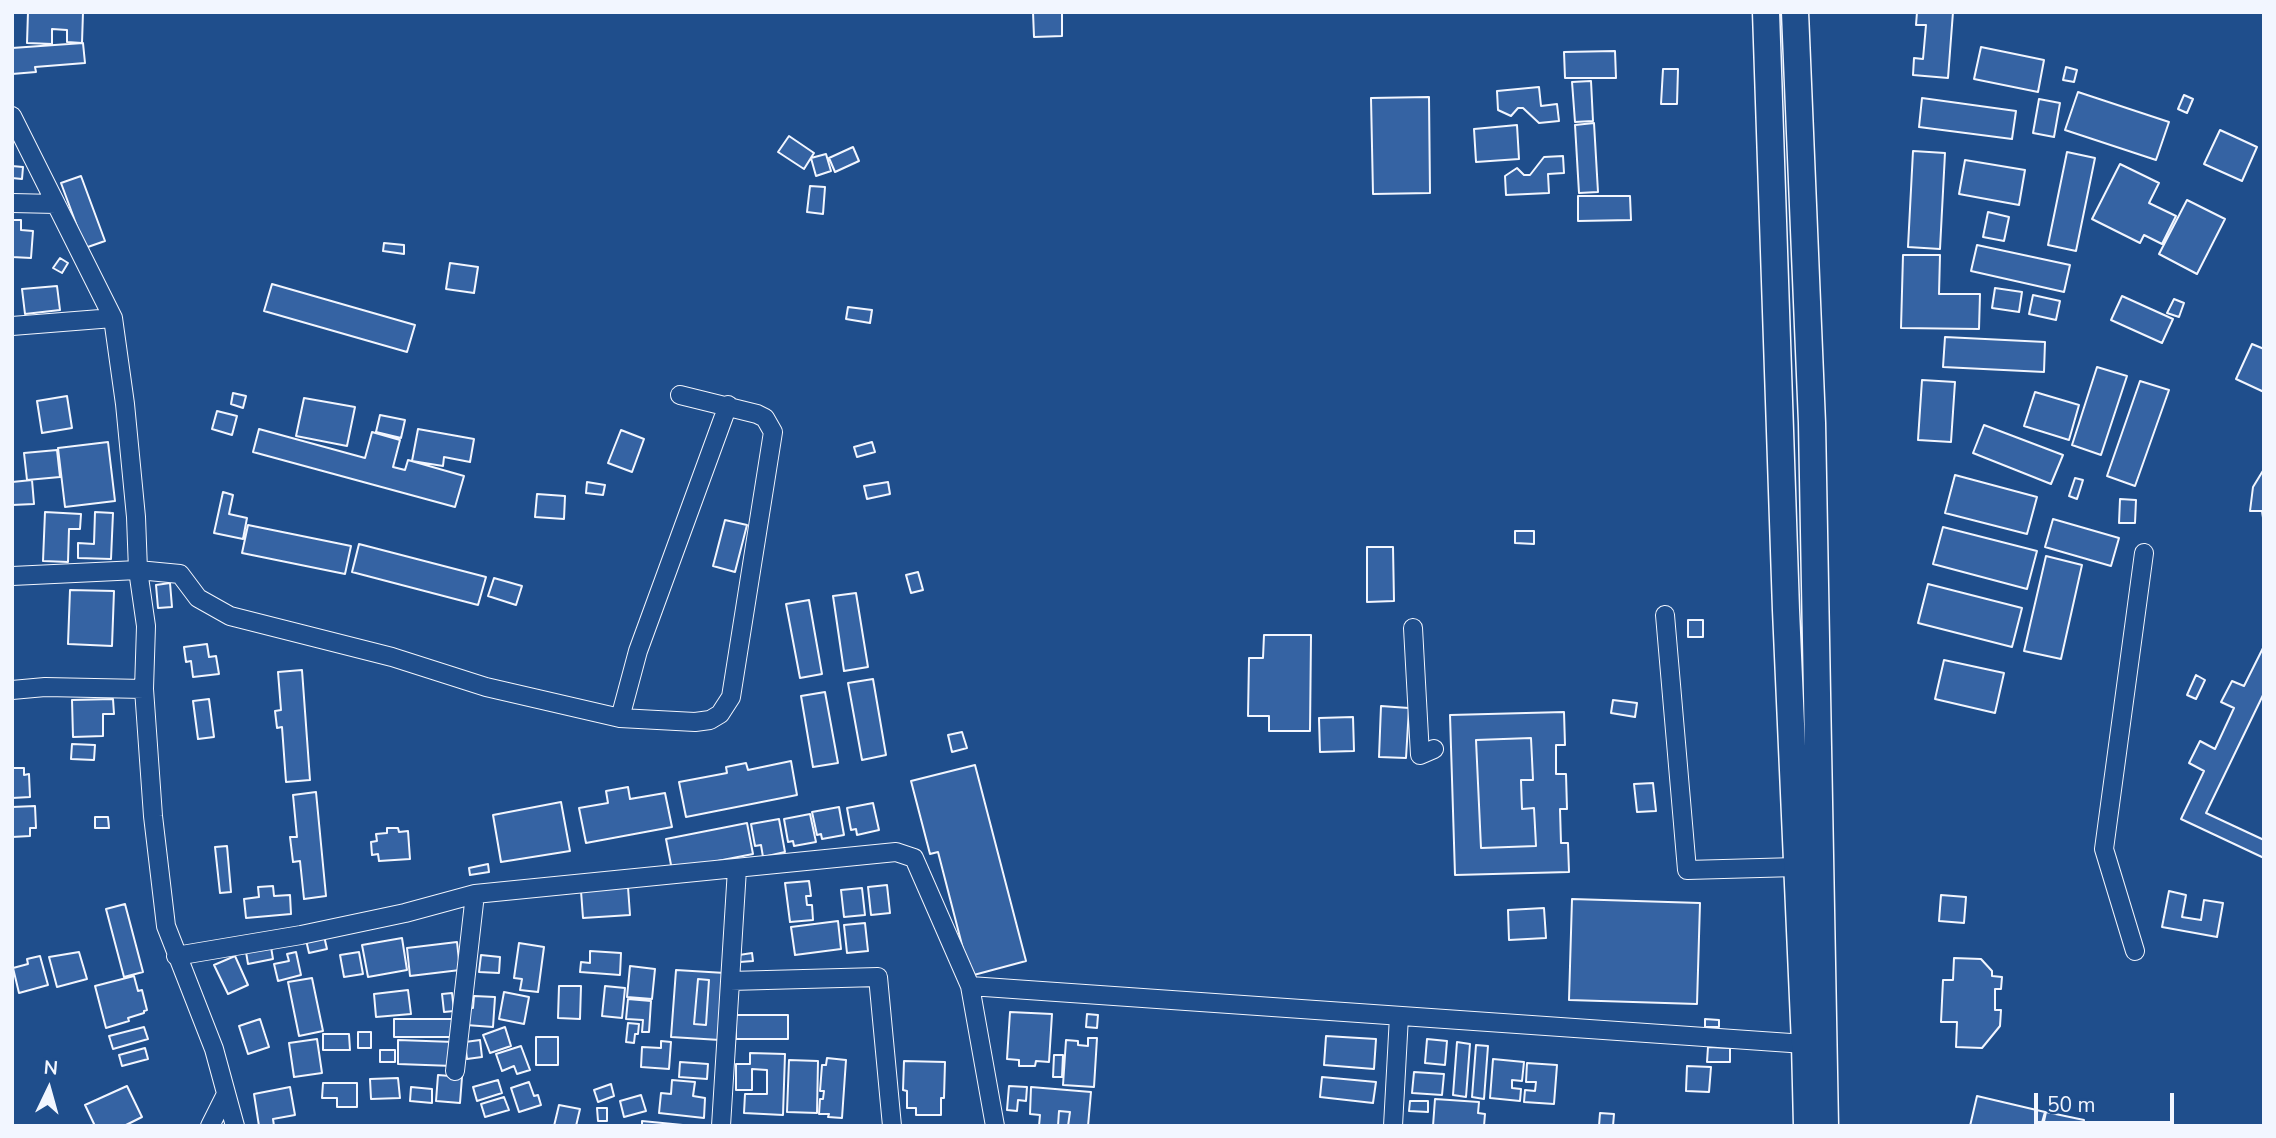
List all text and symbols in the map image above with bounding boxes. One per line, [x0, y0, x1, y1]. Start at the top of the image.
north arrow [14, 1054, 84, 1124]
text: N [43, 1055, 59, 1082]
scale bar [2038, 1078, 2178, 1122]
text: 50 m [2047, 1091, 2096, 1119]

